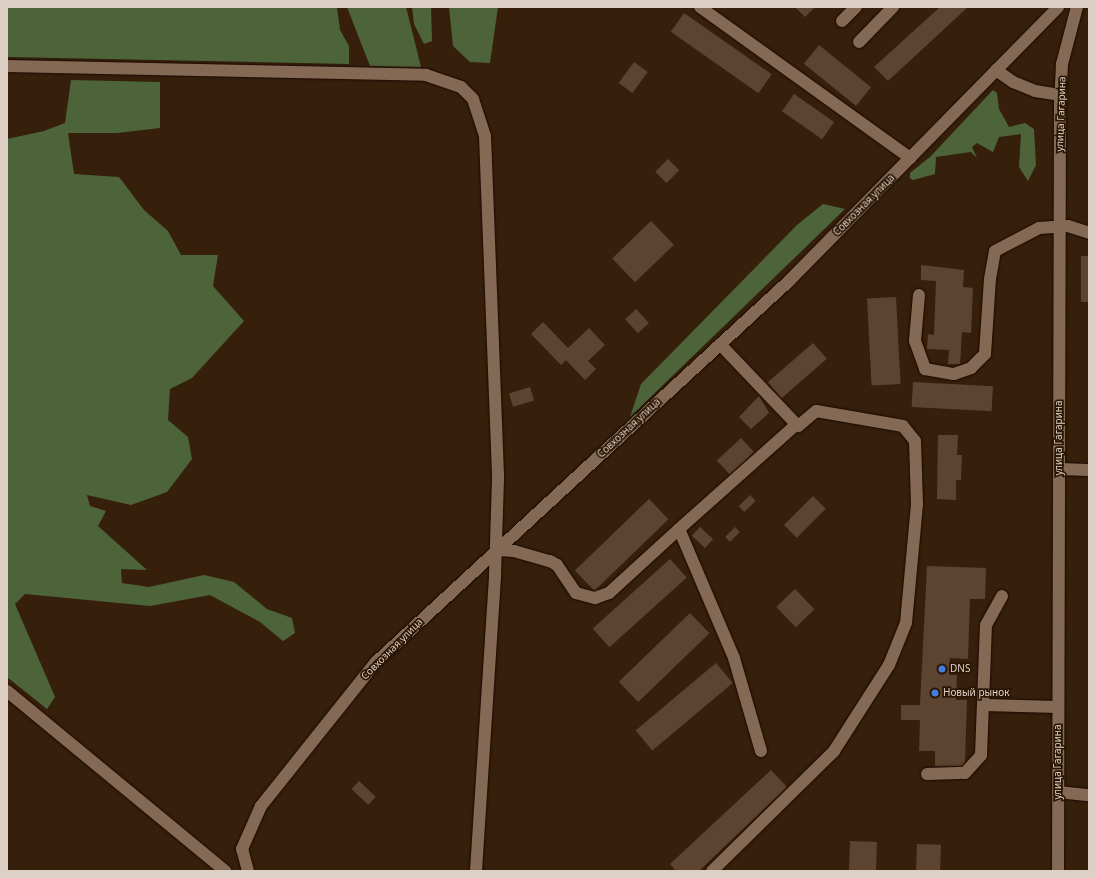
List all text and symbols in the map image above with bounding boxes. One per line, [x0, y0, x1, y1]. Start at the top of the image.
street label: улица Гагарина [1054, 76, 1068, 152]
street label: Совхозная улица [831, 172, 897, 238]
street label: Совхозная улица [595, 396, 663, 460]
street label: улица Гагарина [1053, 400, 1065, 476]
street label: Совхозная улица [359, 616, 425, 682]
place label: DNS [950, 663, 970, 675]
marker: DNS [937, 664, 947, 674]
place label: Новый рынок [943, 687, 1009, 699]
marker: Новый рынок [930, 688, 940, 698]
street label: улица Гагарина [1052, 724, 1064, 800]

